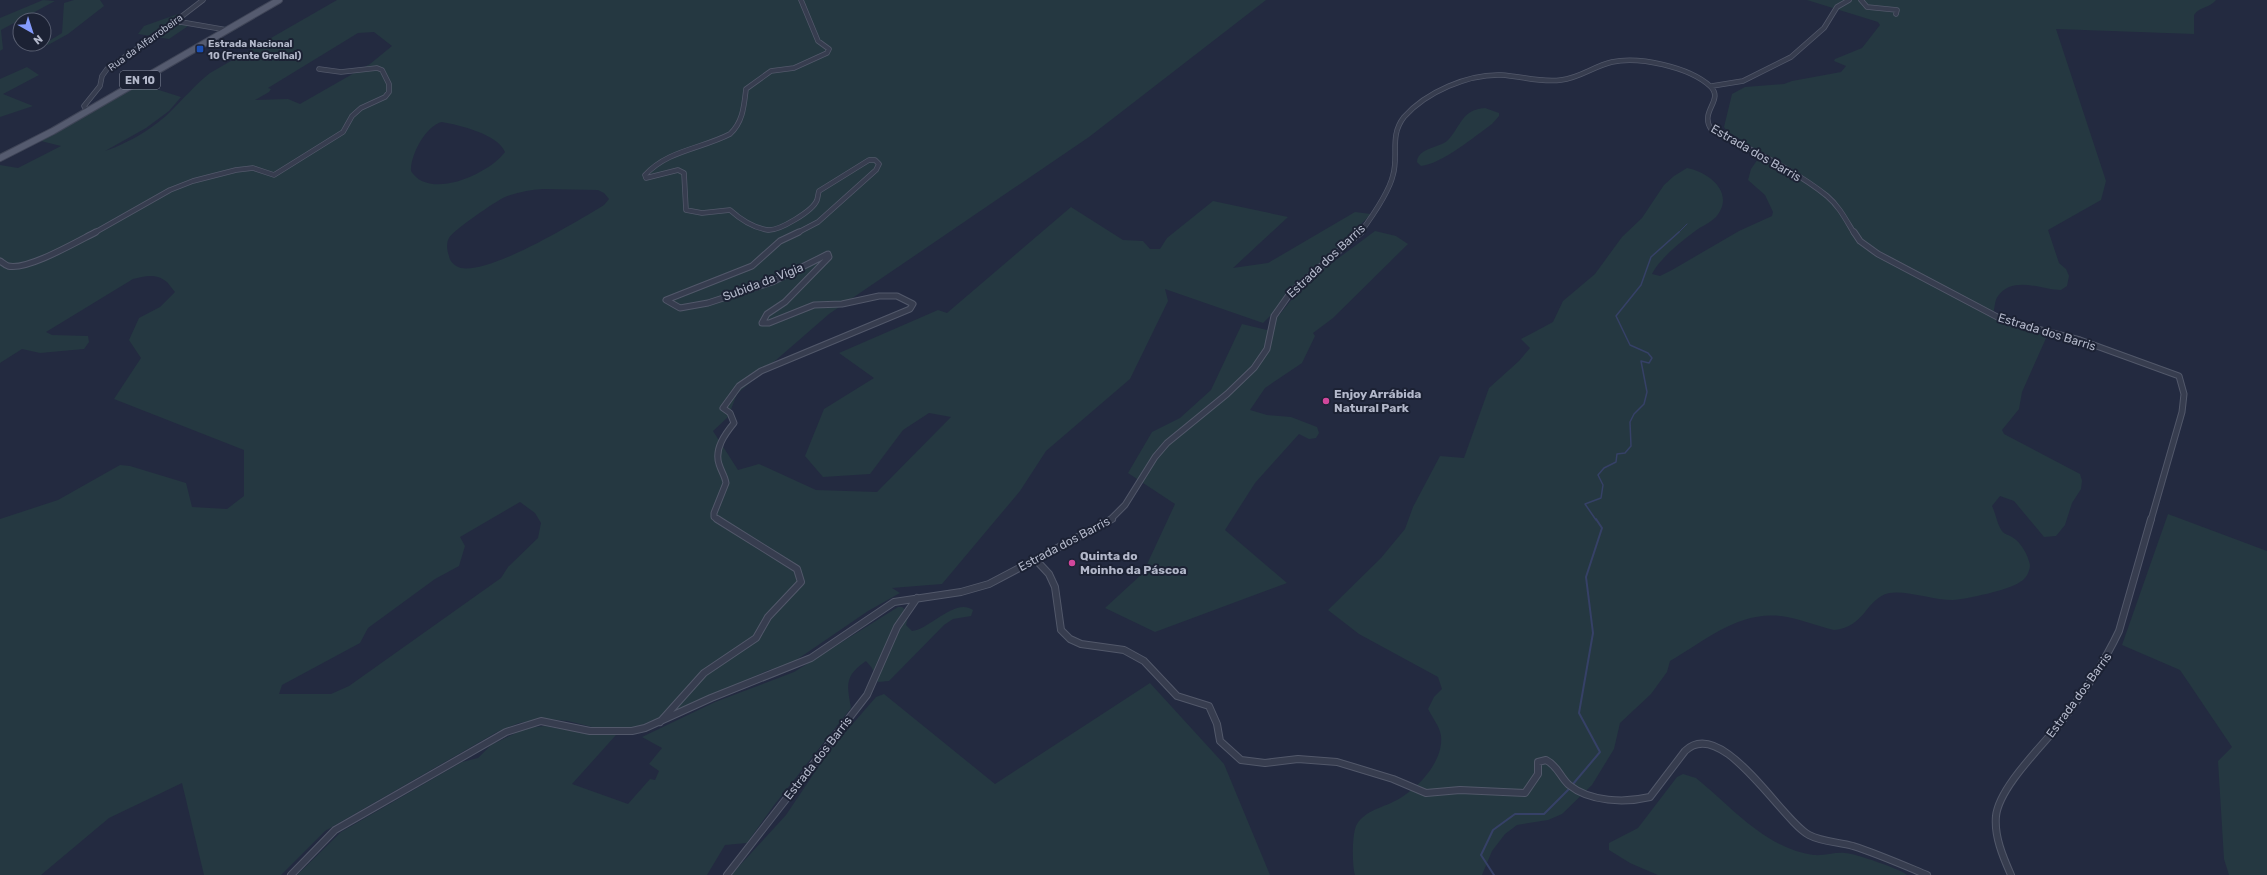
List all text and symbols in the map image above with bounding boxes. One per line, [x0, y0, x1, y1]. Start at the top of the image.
north arrow [12, 12, 52, 52]
street label: Rua da Alfarrobeira [106, 12, 185, 74]
text: N [31, 32, 45, 47]
place label: Estrada Nacional 10 (Frente Grelhal) [208, 38, 301, 62]
marker: Estrada Nacional 10 (Frente Grelhal) [195, 44, 205, 54]
road number: EN 10 [120, 71, 160, 89]
street label: Estrada dos Barris [1708, 122, 1804, 184]
street label: Estrada dos Barris [1284, 221, 1368, 301]
street label: Subida da Vigia [721, 260, 805, 304]
street label: Estrada dos Barris [1996, 310, 2098, 354]
place label: Enjoy Arrábida Natural Park [1334, 387, 1421, 415]
marker: Enjoy Arrábida Natural Park [1321, 396, 1331, 406]
street label: Estrada dos Barris [1016, 514, 1112, 574]
place label: Quinta do Moinho da Páscoa [1080, 549, 1187, 577]
marker: Quinta do Moinho da Páscoa [1067, 558, 1077, 568]
street label: Estrada dos Barris [2043, 650, 2115, 740]
street label: Estrada dos Barris [781, 714, 855, 802]

